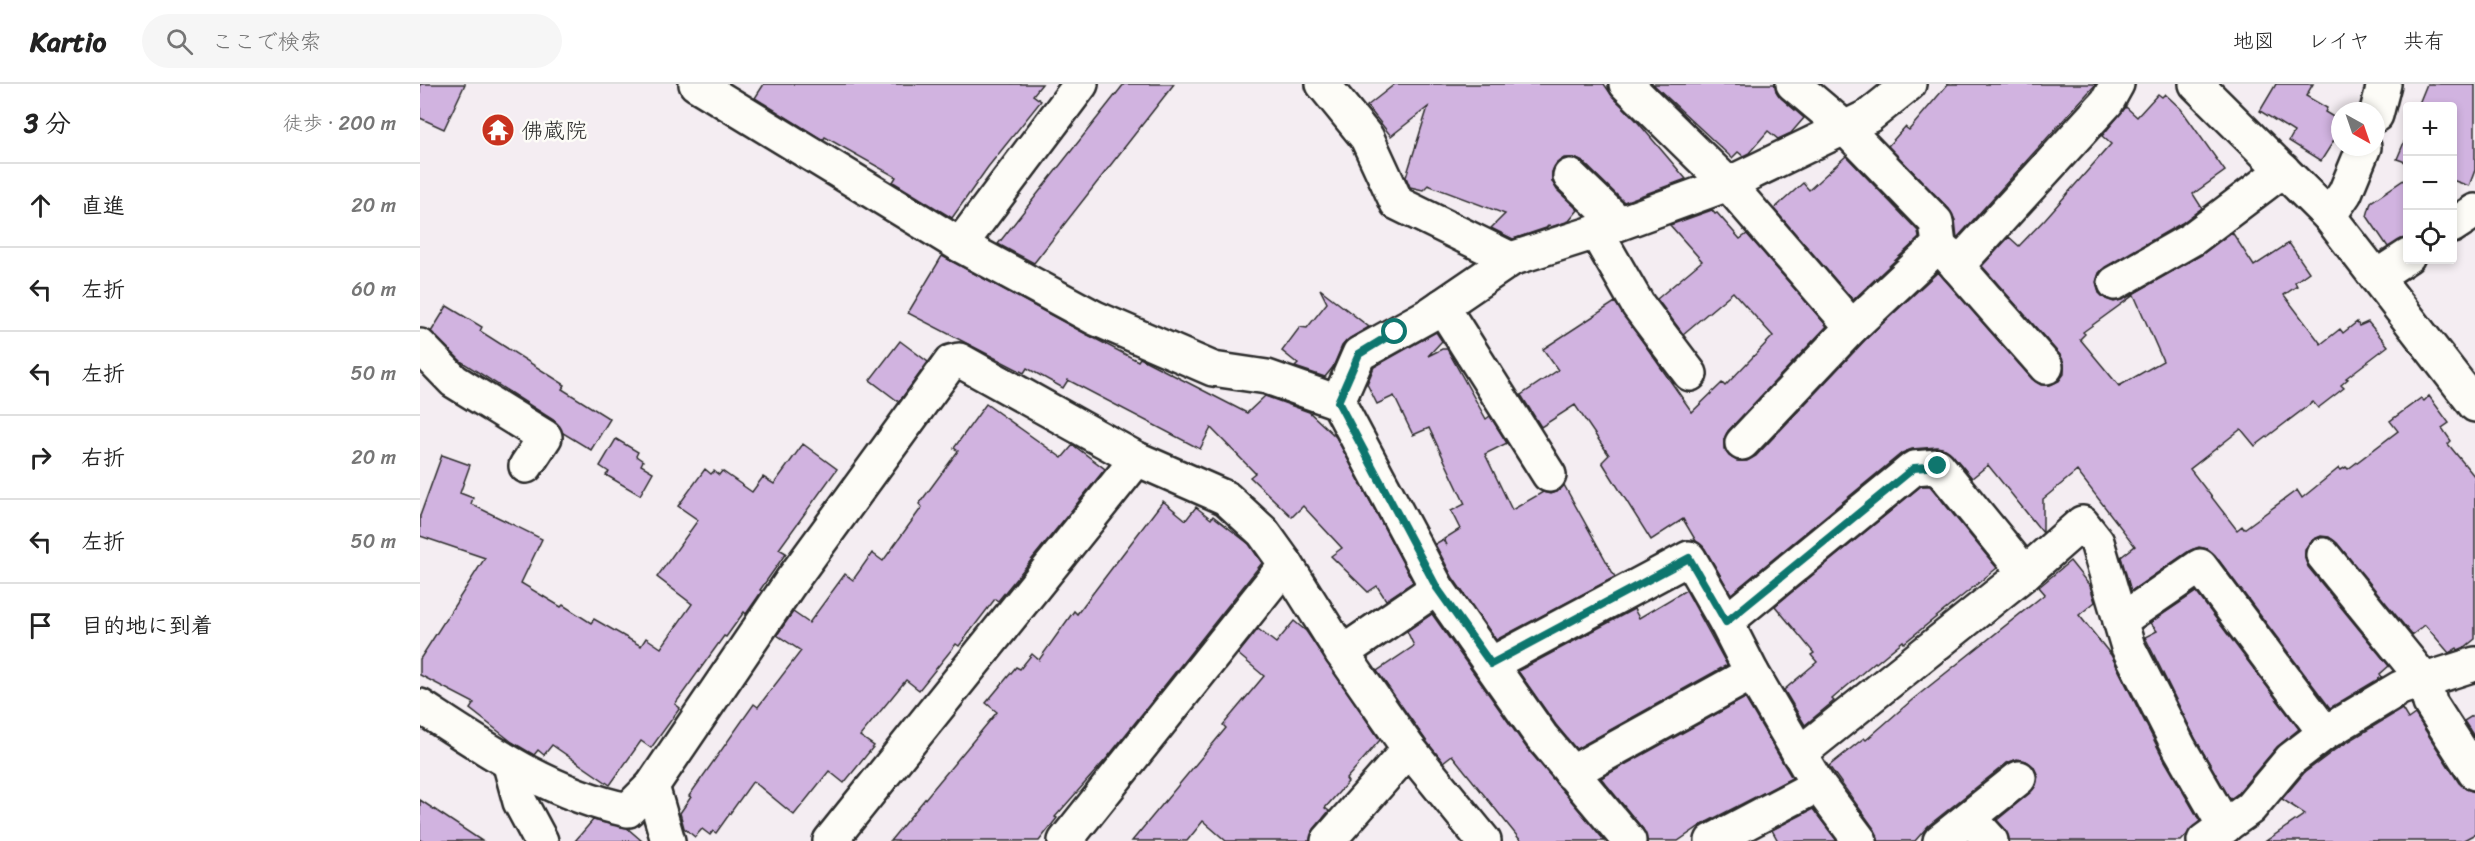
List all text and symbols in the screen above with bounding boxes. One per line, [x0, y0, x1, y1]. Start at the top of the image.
search box [142, 14, 562, 68]
text: Kartio [30, 17, 106, 66]
text: ここで検索 [211, 22, 321, 61]
text: 地図 [2233, 22, 2275, 60]
text: レイヤ [2308, 22, 2370, 60]
text: 共有 [2403, 22, 2445, 60]
icon: search [163, 25, 196, 58]
text: 3 分 [24, 100, 71, 146]
north arrow [2331, 102, 2385, 156]
map controls [2403, 102, 2457, 264]
button: + [2403, 102, 2457, 156]
text: 徒歩 · 200 m [283, 106, 396, 141]
place label: 佛蔵院 [521, 111, 587, 150]
temple icon: 佛蔵院 [480, 112, 516, 148]
button: − [2403, 156, 2457, 210]
text: 直進 [81, 186, 125, 225]
text: 20 m [351, 188, 396, 223]
icon: ahead [24, 189, 57, 222]
button: locate [2403, 210, 2457, 264]
text: 左折 [81, 270, 125, 309]
text: 60 m [351, 272, 396, 307]
icon: left [24, 273, 57, 306]
route start [1381, 318, 1407, 344]
text: 左折 [81, 354, 125, 393]
text: 50 m [351, 356, 396, 391]
icon: left [24, 357, 57, 390]
text: 右折 [81, 438, 125, 477]
text: 20 m [351, 440, 396, 475]
icon: right [24, 441, 57, 474]
route end [1924, 452, 1950, 478]
text: 左折 [81, 522, 125, 561]
text: 50 m [351, 524, 396, 559]
icon: left [24, 525, 57, 558]
text: 目的地に到着 [81, 606, 213, 645]
icon: arrive [24, 609, 57, 642]

